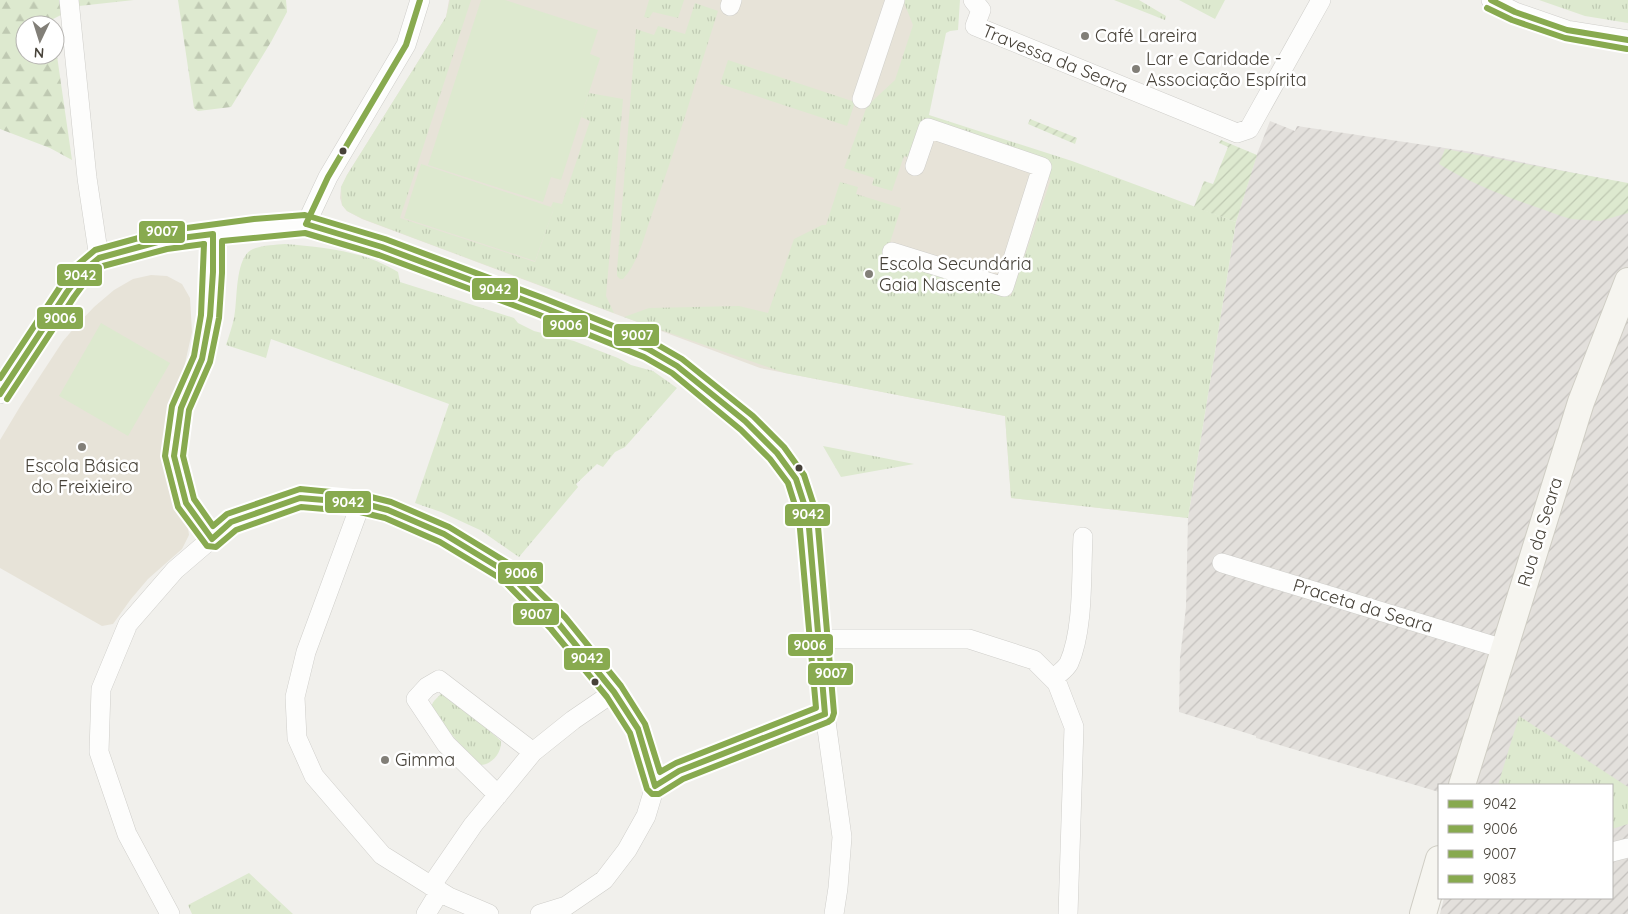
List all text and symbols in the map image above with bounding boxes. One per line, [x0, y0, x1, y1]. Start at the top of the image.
north arrow [15, 15, 65, 65]
street label: Travessa da Seara [979, 19, 1131, 98]
place label: Café Lareira [1095, 24, 1197, 47]
marker: Café Lareira [1079, 30, 1091, 42]
text: N [33, 44, 45, 62]
place label: Lar e Caridade - Associação Espírita [1146, 47, 1307, 91]
marker: Lar e Caridade - Associação Espírita [1130, 63, 1142, 75]
unlabelled marker [338, 146, 348, 156]
line badge: 9007 [138, 220, 186, 244]
text: 9007 [146, 222, 178, 240]
place label: Escola Secundária Gaia Nascente [879, 252, 1032, 296]
line badge: 9042 [56, 263, 103, 287]
text: 9042 [64, 266, 96, 284]
marker: Escola Secundária Gaia Nascente [863, 268, 875, 280]
line badge: 9042 [471, 277, 519, 301]
text: 9042 [479, 280, 511, 298]
line badge: 9006 [36, 306, 84, 330]
text: 9006 [44, 309, 77, 327]
line badge: 9006 [542, 314, 589, 338]
text: 9006 [550, 316, 583, 334]
line badge: 9007 [613, 323, 660, 347]
text: 9007 [621, 326, 653, 344]
marker: Escola Básica do Freixieiro [76, 441, 88, 453]
place label: Escola Básica do Freixieiro [25, 454, 139, 498]
unlabelled marker [794, 463, 804, 473]
street label: Rua da Seara [1512, 474, 1567, 590]
line badge: 9042 [324, 490, 372, 514]
text: 9042 [332, 493, 364, 511]
line badge: 9042 [784, 503, 831, 527]
text: 9042 [792, 505, 824, 523]
line badge: 9006 [497, 561, 544, 585]
text: 9006 [505, 564, 538, 582]
street label: Praceta da Seara [1290, 573, 1436, 638]
line badge: 9007 [512, 602, 560, 626]
text: 9007 [520, 605, 552, 623]
line badge: 9006 [787, 633, 834, 657]
text: 9006 [794, 636, 827, 654]
line badge: 9042 [563, 647, 611, 671]
text: 9042 [571, 649, 603, 667]
line badge: 9007 [807, 662, 854, 686]
text: 9007 [815, 664, 847, 682]
unlabelled marker [590, 677, 600, 687]
place label: Gimma [395, 748, 455, 771]
marker: Gimma [379, 754, 391, 766]
legend [1438, 784, 1613, 899]
text: 9042 [1483, 794, 1517, 813]
text: 9006 [1483, 819, 1517, 838]
text: 9007 [1483, 844, 1516, 863]
text: 9083 [1483, 869, 1516, 888]

